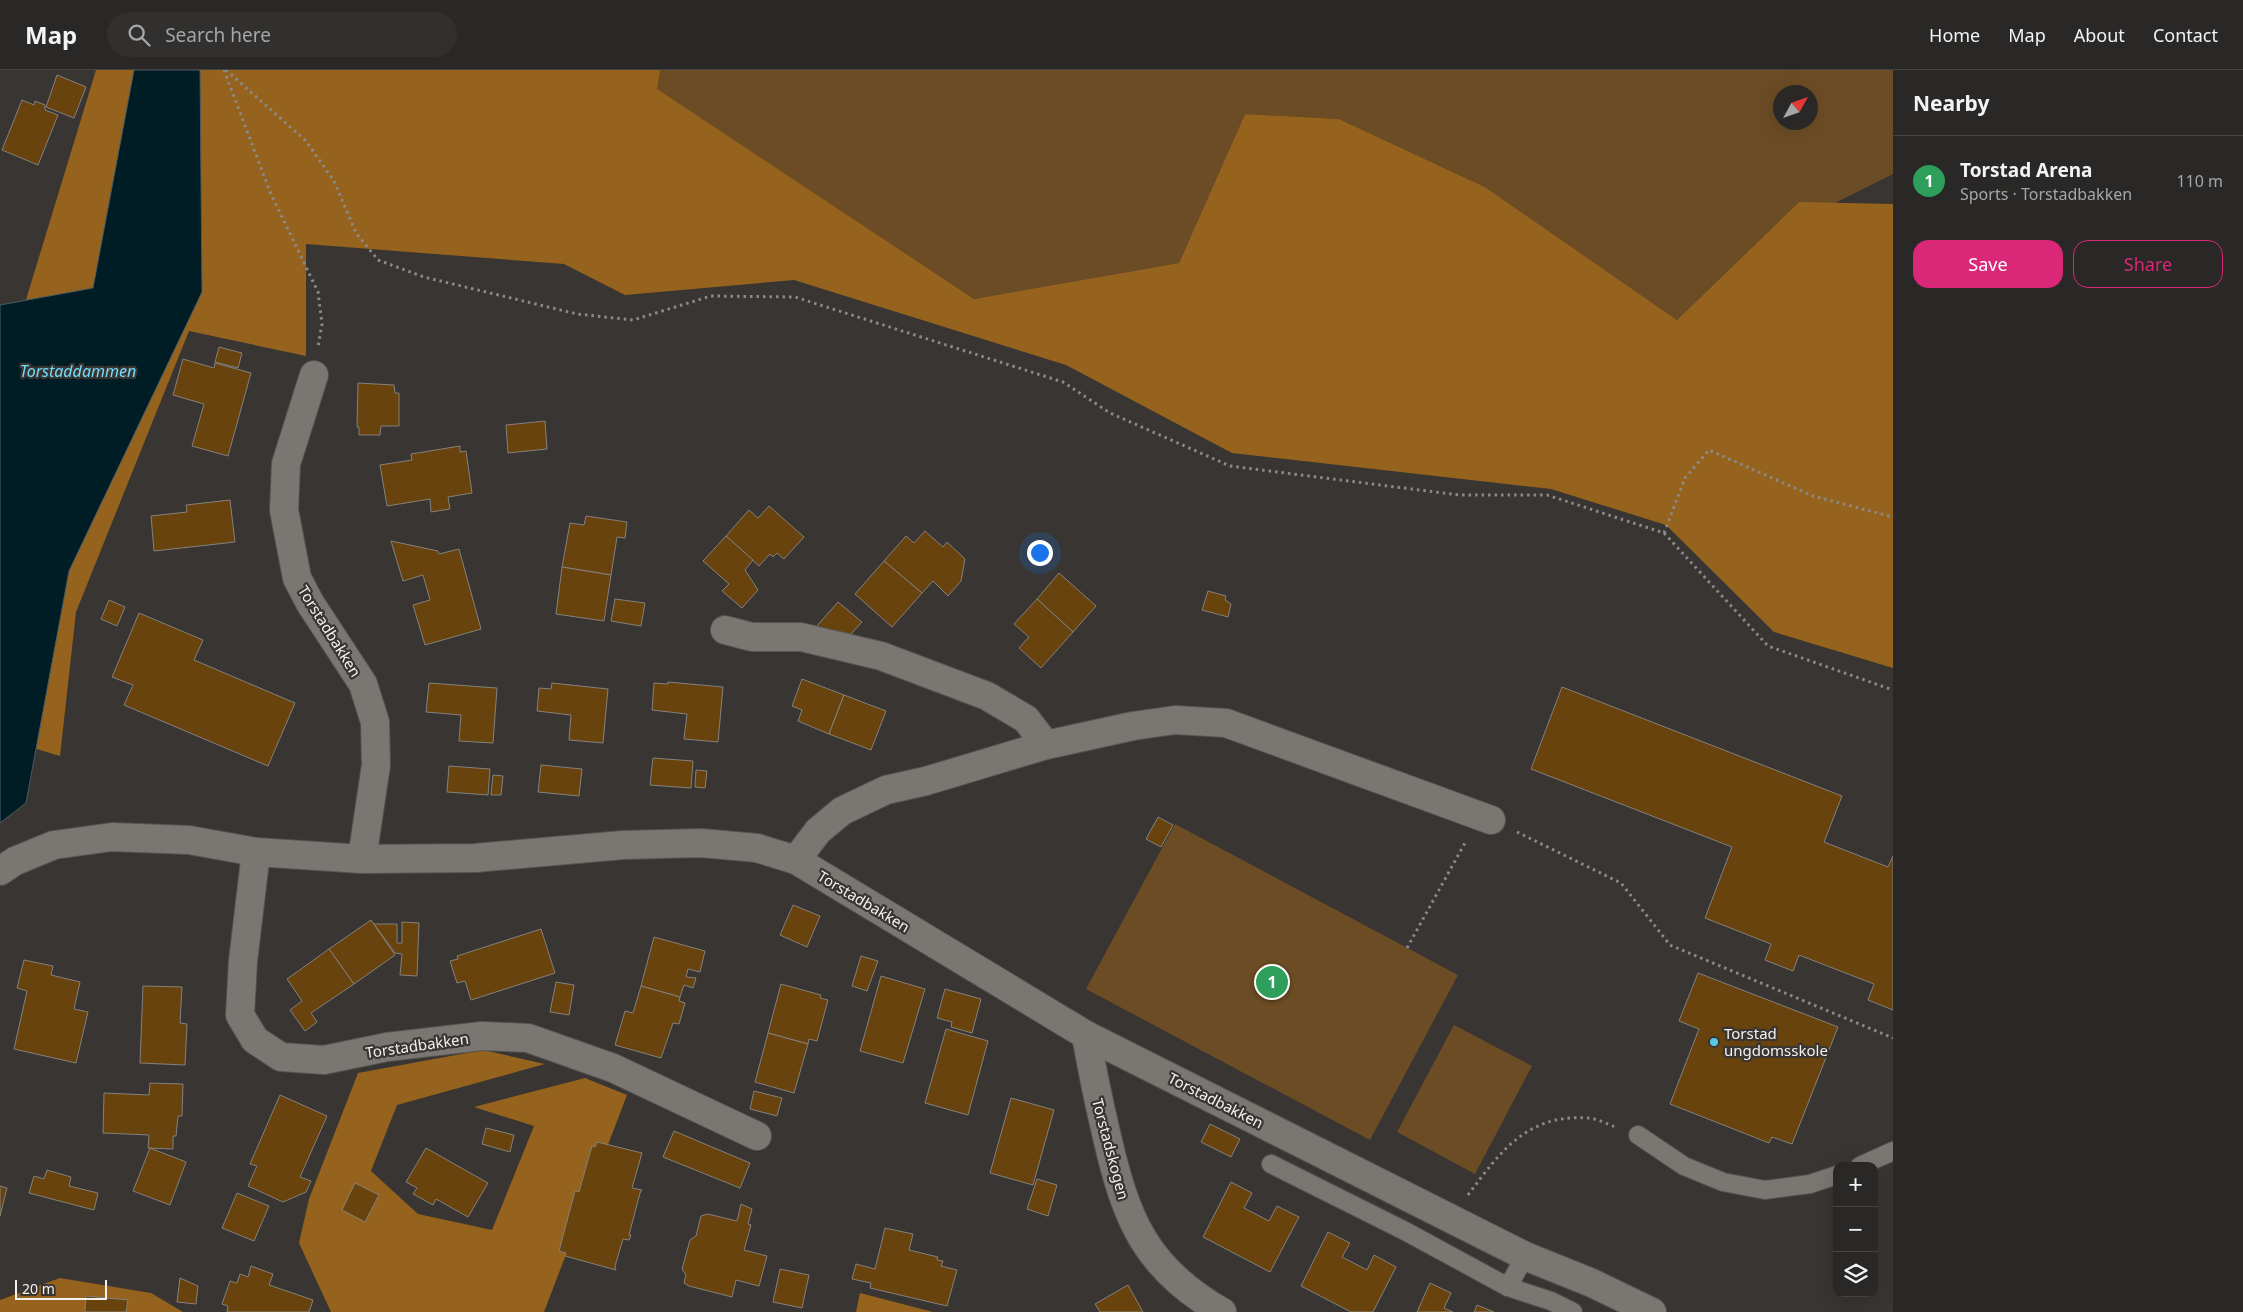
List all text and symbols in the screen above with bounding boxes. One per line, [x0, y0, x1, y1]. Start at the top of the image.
search box [107, 12, 457, 57]
text: Map [25, 18, 77, 51]
icon: search [125, 21, 153, 49]
text: Search here [165, 22, 271, 48]
text: Home [1929, 23, 1980, 47]
text: Map [2008, 23, 2046, 47]
text: About [2074, 23, 2125, 47]
text: Contact [2153, 23, 2218, 47]
north arrow [1773, 85, 1818, 130]
text: Nearby [1913, 89, 1989, 117]
text: Torstad Arena [1960, 157, 2092, 183]
text: 1 [1924, 170, 1934, 192]
text: 110 m [2176, 170, 2223, 192]
text: Sports · Torstadbakken [1960, 183, 2132, 205]
button: Save [1913, 240, 2063, 288]
button: Share [2073, 240, 2223, 288]
water label: Torstaddammen [20, 360, 136, 382]
your location [1027, 540, 1053, 566]
street label: Torstadbakken [294, 582, 366, 680]
street label: Torstadbakken [814, 866, 914, 936]
pin: 1 [1256, 963, 1288, 1001]
place label: Torstad ungdomsskole [1724, 1023, 1828, 1060]
street label: Torstadbakken [364, 1028, 470, 1062]
marker: Torstad ungdomsskole [1708, 1036, 1720, 1048]
street label: Torstadbakken [1165, 1067, 1267, 1133]
street label: Torstadskogen [1088, 1096, 1134, 1202]
map controls [1833, 1162, 1878, 1297]
button: + [1833, 1162, 1878, 1207]
button: − [1833, 1207, 1878, 1252]
button: layers [1833, 1252, 1878, 1297]
scale bar [15, 1277, 108, 1300]
text: 20 m [22, 1279, 55, 1298]

